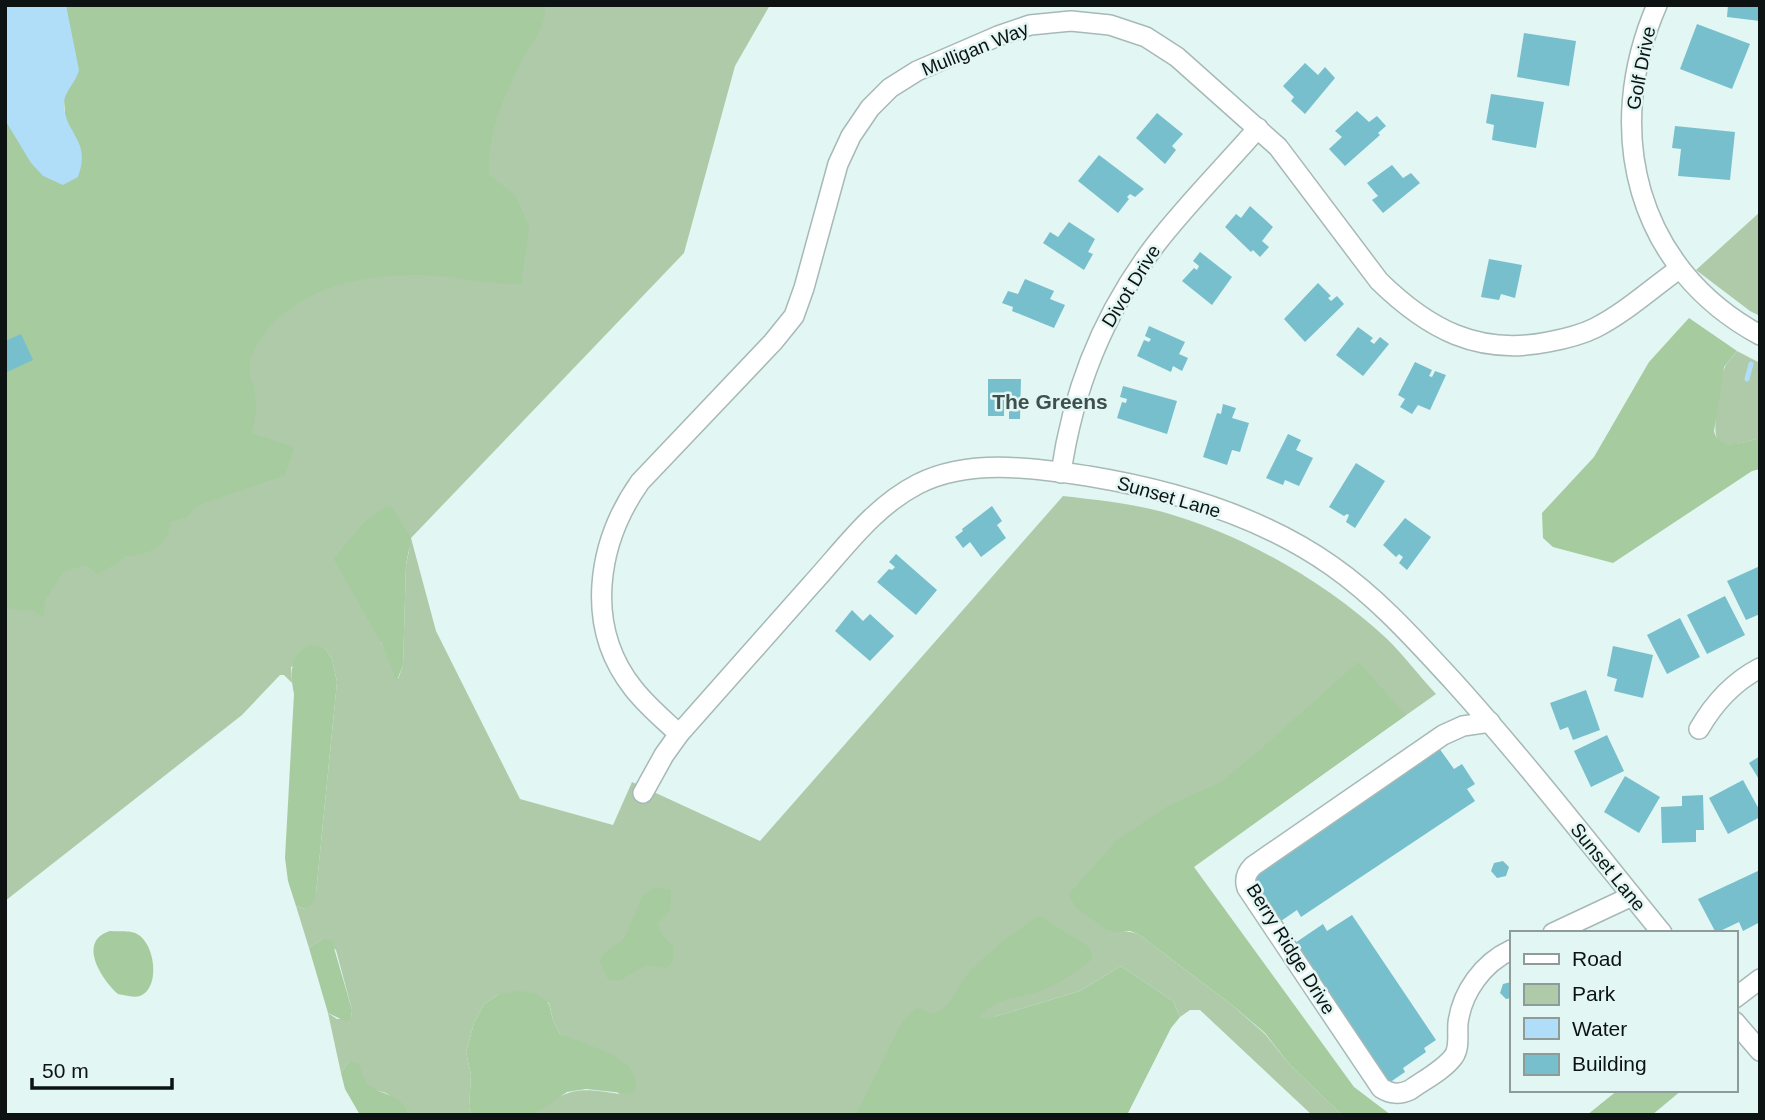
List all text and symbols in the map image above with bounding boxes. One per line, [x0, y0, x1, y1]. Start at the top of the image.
street label: Mulligan Way [919, 18, 1032, 80]
street label: Golf Drive [1623, 25, 1659, 111]
street label: Divot Drive [1097, 241, 1165, 331]
district label: The Greens [992, 390, 1108, 413]
street label: Sunset Lane [1115, 472, 1223, 522]
street label: Sunset Lane [1566, 819, 1650, 915]
street label: Berry Ridge Drive [1242, 880, 1340, 1018]
legend [1510, 931, 1737, 1092]
text: Road [1572, 947, 1622, 970]
text: Park [1572, 982, 1616, 1005]
text: Water [1572, 1017, 1627, 1040]
scale bar [32, 1046, 172, 1090]
text: Building [1572, 1052, 1647, 1075]
text: 50 m [42, 1059, 89, 1082]

